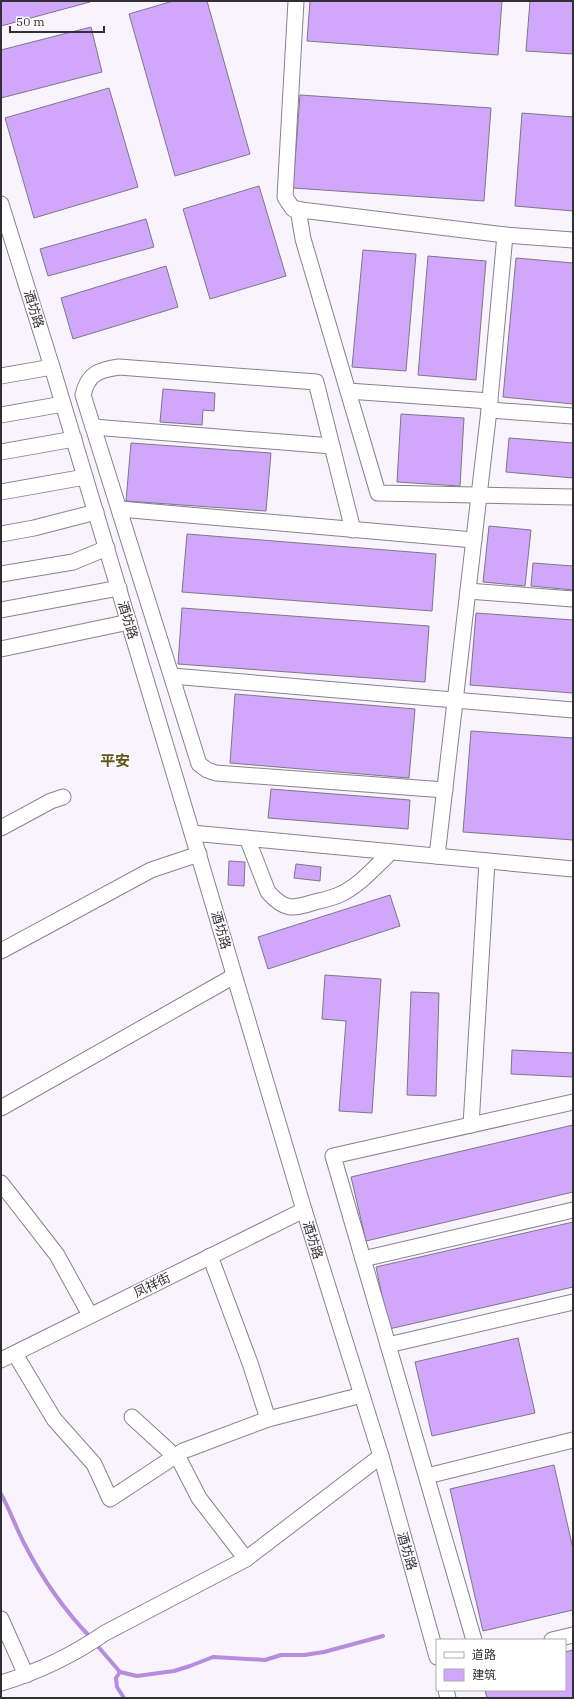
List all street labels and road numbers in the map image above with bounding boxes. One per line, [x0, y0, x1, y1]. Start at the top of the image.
street label: 酒坊路 [20, 288, 48, 330]
street label: 酒坊路 [114, 599, 142, 641]
street label: 酒坊路 [207, 909, 235, 951]
street label: 酒坊路 [299, 1219, 327, 1261]
street label: 凤祥街 [131, 1269, 173, 1301]
street label: 酒坊路 [393, 1530, 421, 1572]

